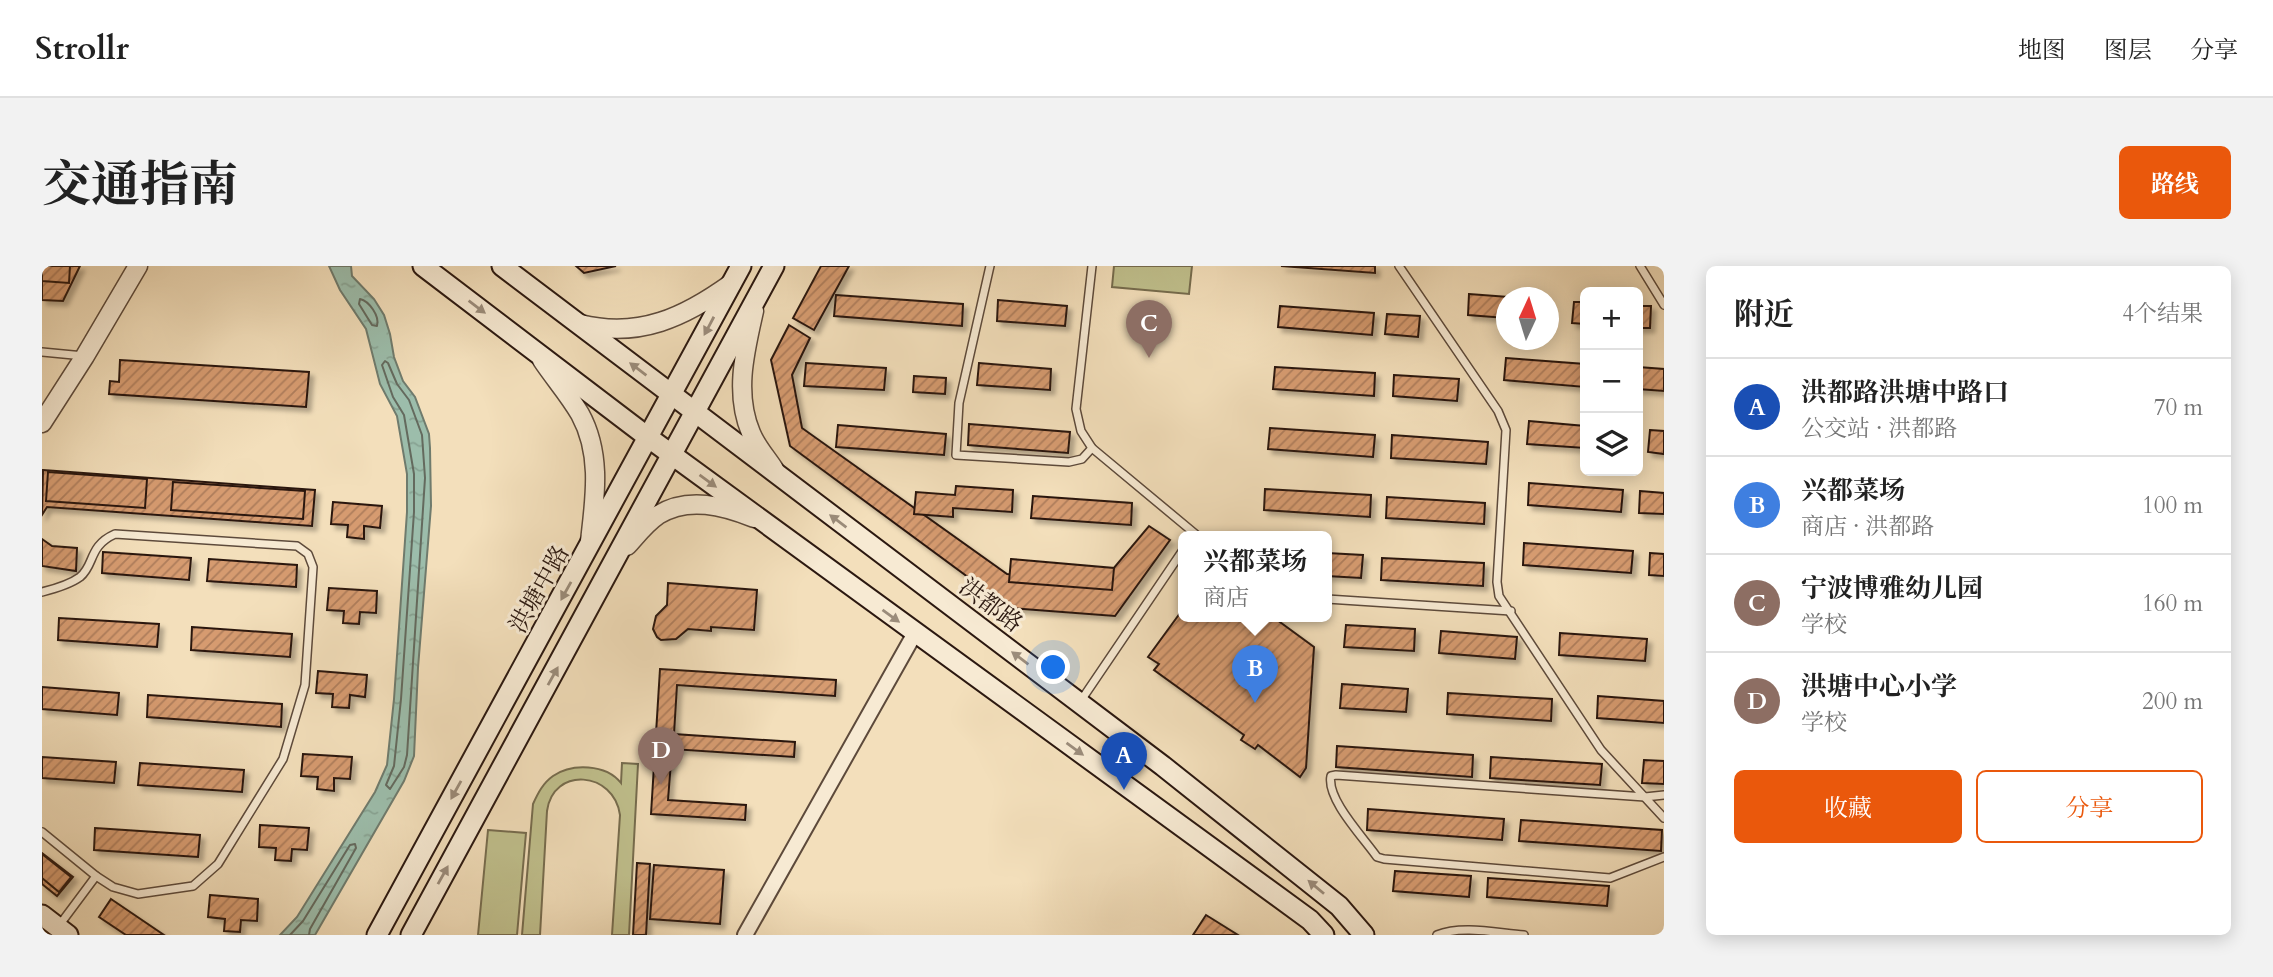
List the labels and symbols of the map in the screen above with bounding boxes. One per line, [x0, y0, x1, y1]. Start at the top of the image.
north arrow [1496, 287, 1559, 350]
one-way arrow [468, 300, 486, 315]
pin: C [1126, 300, 1172, 358]
one-way arrow [703, 316, 715, 336]
one-way arrow [629, 361, 647, 376]
one-way arrow [699, 474, 717, 488]
one-way arrow [830, 513, 848, 528]
street label: 洪塘中路 [502, 539, 577, 639]
street label: 洪都路 [952, 571, 1029, 640]
one-way arrow [560, 581, 572, 601]
one-way arrow [882, 608, 900, 622]
pin: B [1232, 645, 1278, 703]
your location [1036, 650, 1070, 684]
one-way arrow [1011, 651, 1029, 665]
one-way arrow [546, 665, 558, 685]
pin: D [638, 727, 684, 785]
pin: A [1101, 732, 1147, 790]
one-way arrow [1066, 742, 1084, 756]
one-way arrow [451, 781, 463, 801]
one-way arrow [437, 865, 449, 885]
one-way arrow [1308, 880, 1325, 895]

